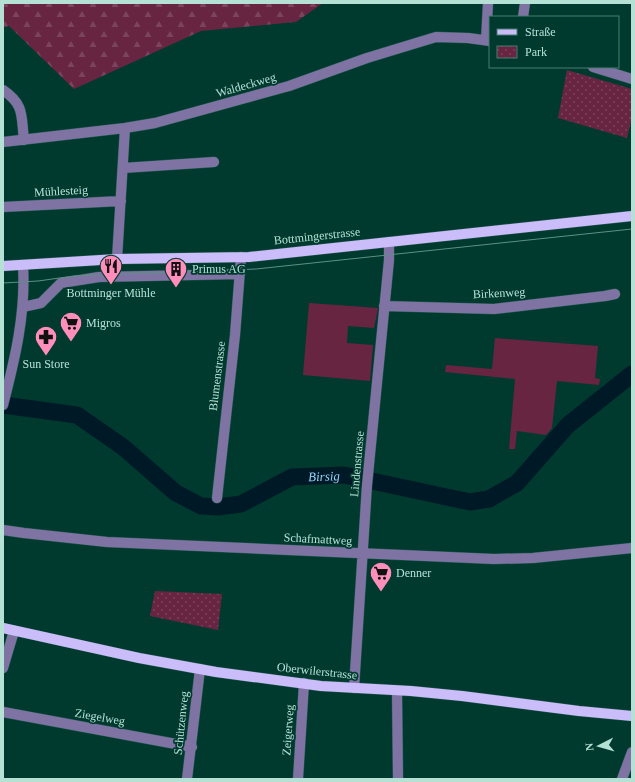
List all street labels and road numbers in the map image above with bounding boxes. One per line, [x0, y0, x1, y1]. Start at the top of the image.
street label: Waldeckweg [214, 70, 278, 100]
street label: Mühlesteig [34, 183, 88, 199]
street label: Bottmingerstrasse [273, 225, 361, 247]
street label: Birkenweg [472, 285, 526, 301]
street label: Blumenstrasse [206, 340, 228, 412]
street label: Lindenstrasse [347, 431, 367, 497]
street label: Schafmattweg [283, 530, 353, 548]
street label: Oberwilerstrasse [276, 660, 358, 682]
street label: Schützenweg [171, 690, 191, 756]
street label: Zeigerweg [279, 704, 297, 756]
street label: Ziegelweg [74, 706, 126, 728]

